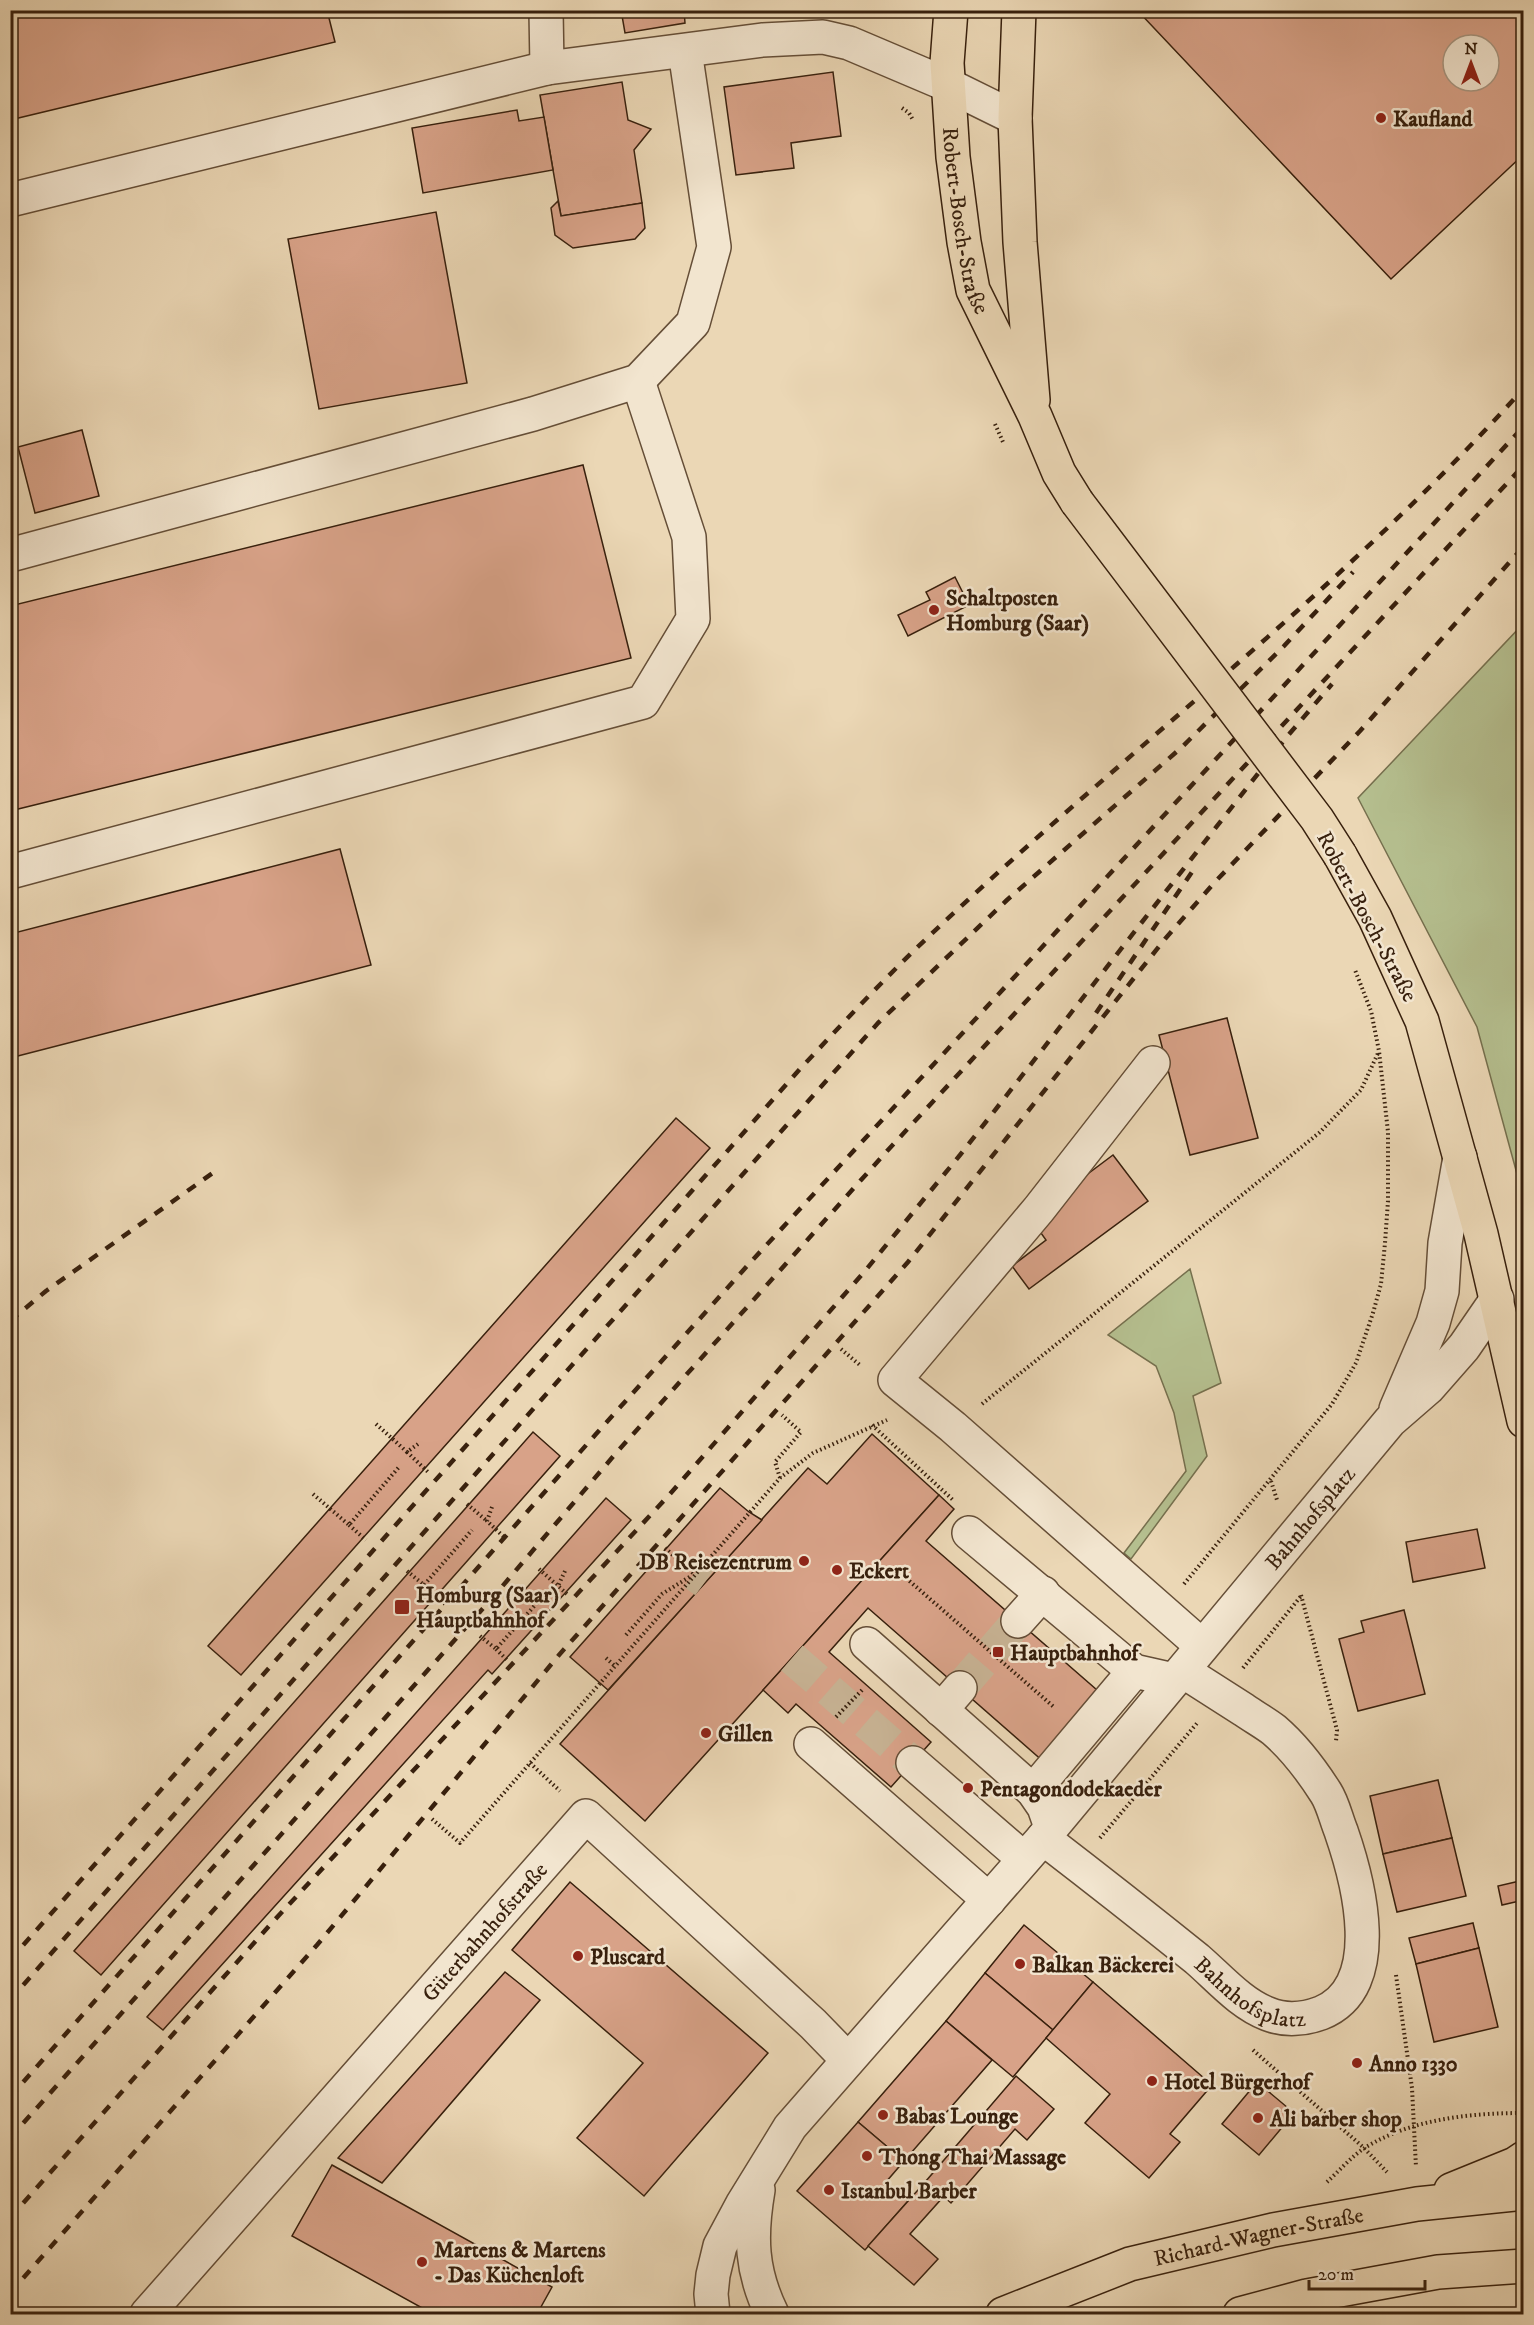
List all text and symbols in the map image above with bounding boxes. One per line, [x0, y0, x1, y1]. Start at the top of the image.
north arrow [1441, 33, 1501, 93]
text: N [1464, 39, 1478, 59]
place label: Kaufland [1393, 106, 1474, 133]
marker: Kaufland [1374, 111, 1388, 125]
street label: Robert-Bosch-Straße [936, 126, 995, 319]
place label: Schaltposten Homburg (Saar) [946, 585, 1089, 637]
marker: Schaltposten Homburg (Saar) [927, 603, 941, 617]
street label: Robert-Bosch-Straße [1310, 827, 1423, 1007]
street label: Bahnhofsplatz [1260, 1461, 1362, 1576]
place label: DB Reisezentrum [639, 1549, 792, 1576]
marker: DB Reisezentrum [797, 1554, 811, 1568]
place label: Eckert [849, 1558, 909, 1585]
marker: Eckert [830, 1563, 844, 1577]
place label: Homburg (Saar) Hauptbahnhof [416, 1582, 559, 1634]
marker: Homburg (Saar) Hauptbahnhof [393, 1598, 411, 1616]
place label: Hauptbahnhof [1010, 1640, 1142, 1667]
marker: Hauptbahnhof [991, 1645, 1005, 1659]
place label: Gillen [718, 1721, 773, 1748]
marker: Gillen [699, 1726, 713, 1740]
place label: Pentagondodekaeder [980, 1776, 1162, 1803]
marker: Pentagondodekaeder [961, 1781, 975, 1795]
street label: Güterbahnhofstraße [417, 1857, 554, 2008]
place label: Pluscard [590, 1944, 666, 1971]
marker: Pluscard [571, 1949, 585, 1963]
street label: Bahnhofsplatz [1188, 1951, 1308, 2034]
place label: Balkan Bäckerei [1032, 1952, 1174, 1979]
marker: Balkan Bäckerei [1013, 1957, 1027, 1971]
place label: Anno 1330 [1368, 2051, 1458, 2078]
marker: Anno 1330 [1350, 2056, 1364, 2070]
place label: Hotel Bürgerhof [1164, 2069, 1314, 2096]
marker: Hotel Bürgerhof [1145, 2074, 1159, 2088]
place label: Babas Lounge [895, 2103, 1018, 2130]
place label: Ali barber shop [1269, 2106, 1402, 2133]
marker: Babas Lounge [876, 2108, 890, 2122]
marker: Ali barber shop [1251, 2111, 1265, 2125]
place label: Thong Thai Massage [878, 2144, 1066, 2171]
marker: Thong Thai Massage [860, 2149, 874, 2163]
place label: Istanbul Barber [841, 2178, 977, 2205]
marker: Istanbul Barber [822, 2183, 836, 2197]
street label: Richard-Wagner-Straße [1151, 2202, 1366, 2273]
place label: Martens & Martens - Das Küchenloft [434, 2237, 606, 2289]
scale bar [1309, 2253, 1424, 2291]
marker: Martens & Martens - Das Küchenloft [415, 2255, 429, 2269]
text: 20 m [1318, 2264, 1354, 2286]

